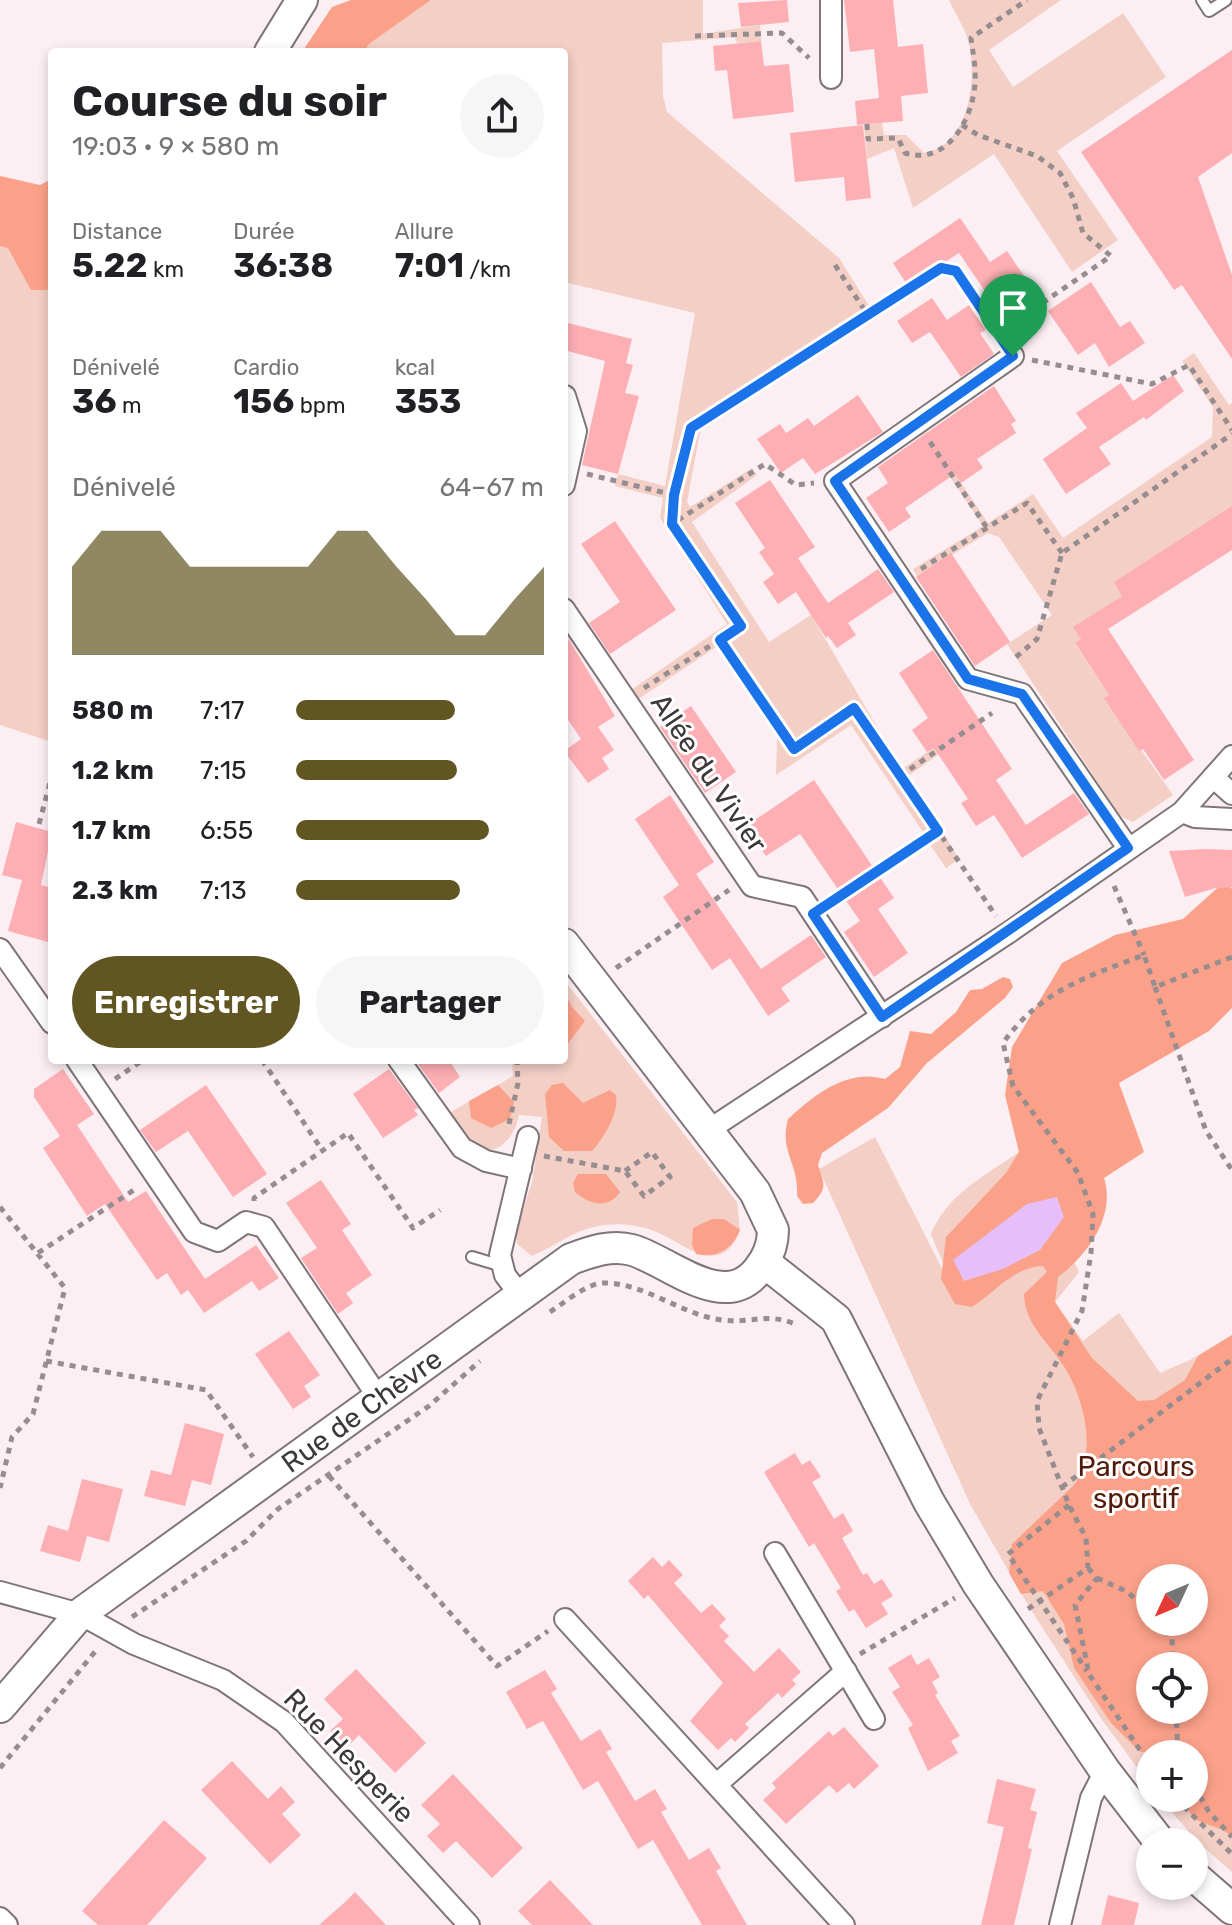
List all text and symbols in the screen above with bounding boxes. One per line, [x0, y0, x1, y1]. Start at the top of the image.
button: share [460, 74, 544, 158]
text: Course du soir [72, 75, 387, 127]
text: 19:03 · 9 × 580 m [72, 131, 279, 162]
text: Distance [72, 218, 162, 245]
text: Durée [233, 218, 295, 245]
text: Allure [395, 218, 454, 245]
text: 5.22 [72, 245, 148, 286]
text: 36:38 [233, 245, 333, 286]
text: 7:01 [395, 245, 464, 286]
text: km [148, 256, 184, 283]
text: /km [464, 256, 511, 283]
pin [979, 274, 1047, 356]
icon: arrive [991, 286, 1035, 330]
text: Dénivelé [72, 354, 160, 381]
text: Cardio [233, 354, 299, 381]
text: kcal [395, 354, 435, 381]
text: 36 [72, 381, 117, 422]
text: 156 [233, 381, 294, 422]
text: 353 [395, 381, 461, 422]
text: m [117, 392, 142, 419]
text: bpm [294, 392, 345, 419]
text: Dénivelé [72, 472, 176, 503]
text: 64–67 m [440, 472, 544, 503]
street label: Allée du Vivier [644, 688, 774, 859]
text: 580 m [72, 695, 153, 726]
text: 7:17 [200, 695, 244, 726]
text: 1.2 km [72, 755, 154, 786]
text: 7:15 [200, 755, 247, 786]
text: 1.7 km [72, 815, 151, 846]
text: 6:55 [200, 815, 253, 846]
text: 2.3 km [72, 875, 158, 906]
text: 7:13 [200, 875, 247, 906]
button: Enregistrer [72, 956, 300, 1048]
button: Partager [316, 956, 544, 1048]
street label: Rue de Chèvre [275, 1342, 448, 1479]
park label: Parcours sportif [1078, 1450, 1194, 1515]
north arrow [1136, 1564, 1208, 1636]
map controls [1136, 1564, 1208, 1900]
button: locate [1136, 1652, 1208, 1724]
street label: Rue Hesperie [277, 1682, 421, 1830]
button: + [1136, 1740, 1208, 1812]
button: − [1136, 1828, 1208, 1900]

